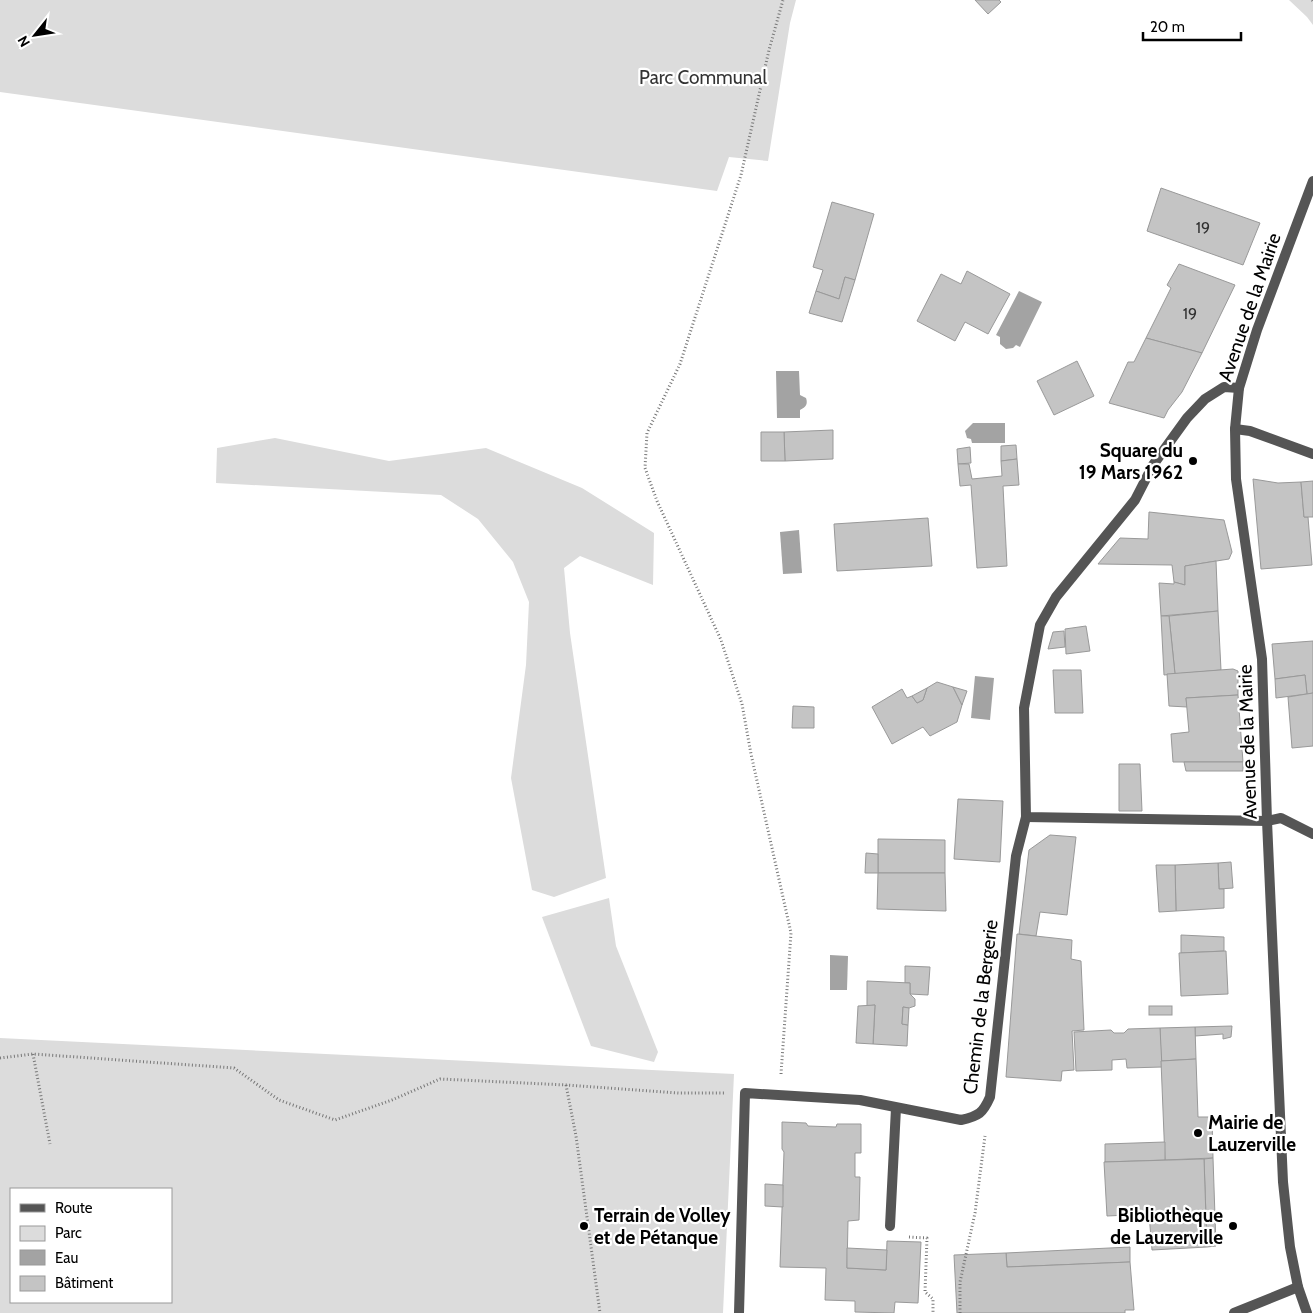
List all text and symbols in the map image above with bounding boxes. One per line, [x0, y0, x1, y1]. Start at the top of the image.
north arrow [10, 10, 60, 60]
scale bar [1143, 10, 1240, 42]
text: 20 m [1150, 18, 1185, 36]
text: N [13, 33, 34, 50]
park label: Parc Communal [639, 66, 767, 89]
house number: 19 [1196, 218, 1210, 237]
street label: Avenue de la Mairie [1213, 230, 1286, 384]
house number: 19 [1183, 304, 1197, 323]
place label: Square du 19 Mars 1962 [1079, 439, 1183, 484]
marker: Square du 19 Mars 1962 [1187, 455, 1199, 467]
street label: Avenue de la Mairie [1233, 664, 1262, 820]
street label: Chemin de la Bergerie [958, 918, 1003, 1096]
place label: Mairie de Lauzerville [1208, 1111, 1296, 1156]
marker: Mairie de Lauzerville [1192, 1127, 1204, 1139]
legend [10, 1188, 172, 1303]
text: Route [55, 1199, 93, 1217]
place label: Terrain de Volley et de Pétanque [594, 1204, 731, 1249]
place label: Bibliothèque de Lauzerville [1110, 1204, 1223, 1249]
marker: Terrain de Volley et de Pétanque [578, 1220, 590, 1232]
marker: Bibliothèque de Lauzerville [1227, 1220, 1239, 1232]
text: Parc [55, 1224, 82, 1242]
text: Eau [55, 1249, 78, 1267]
text: Bâtiment [55, 1274, 113, 1292]

